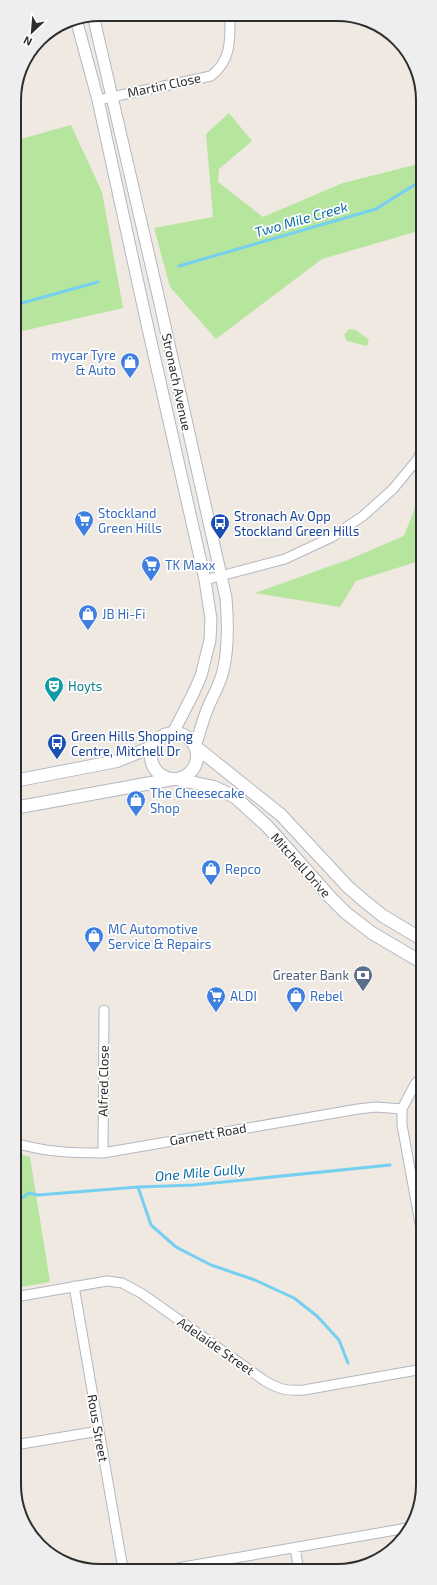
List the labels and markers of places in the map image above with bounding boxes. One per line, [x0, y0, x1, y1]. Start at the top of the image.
place label: mycar Tyre & Auto [51, 347, 116, 378]
shop icon: mycar Tyre & Auto [119, 351, 141, 379]
place label: Stockland Green Hills [98, 505, 162, 536]
place label: Stronach Av Opp Stockland Green Hills [234, 508, 359, 539]
supermarket icon: Stockland Green Hills [73, 509, 95, 537]
bus stop icon: Stronach Av Opp Stockland Green Hills [209, 512, 231, 540]
supermarket icon: TK Maxx [140, 554, 162, 582]
place label: TK Maxx [165, 557, 215, 573]
shop icon: JB Hi-Fi [77, 603, 99, 631]
place label: JB Hi-Fi [102, 606, 145, 622]
theatre icon: Hoyts [43, 675, 65, 703]
place label: Hoyts [68, 678, 102, 694]
place label: Green Hills Shopping Centre, Mitchell Dr [71, 728, 193, 759]
bus stop icon: Green Hills Shopping Centre, Mitchell Dr [46, 732, 68, 760]
place label: The Cheesecake Shop [150, 785, 244, 816]
shop icon: The Cheesecake Shop [125, 789, 147, 817]
shop icon: Repco [200, 858, 222, 886]
place label: Repco [225, 861, 261, 877]
place label: MC Automotive Service & Repairs [108, 921, 211, 952]
shop icon: MC Automotive Service & Repairs [83, 925, 105, 953]
bank icon: Greater Bank [352, 964, 374, 992]
place label: Greater Bank [273, 967, 349, 983]
supermarket icon: ALDI [205, 985, 227, 1013]
shop icon: Rebel [285, 985, 307, 1013]
place label: ALDI [230, 988, 257, 1004]
place label: Rebel [310, 988, 343, 1004]

